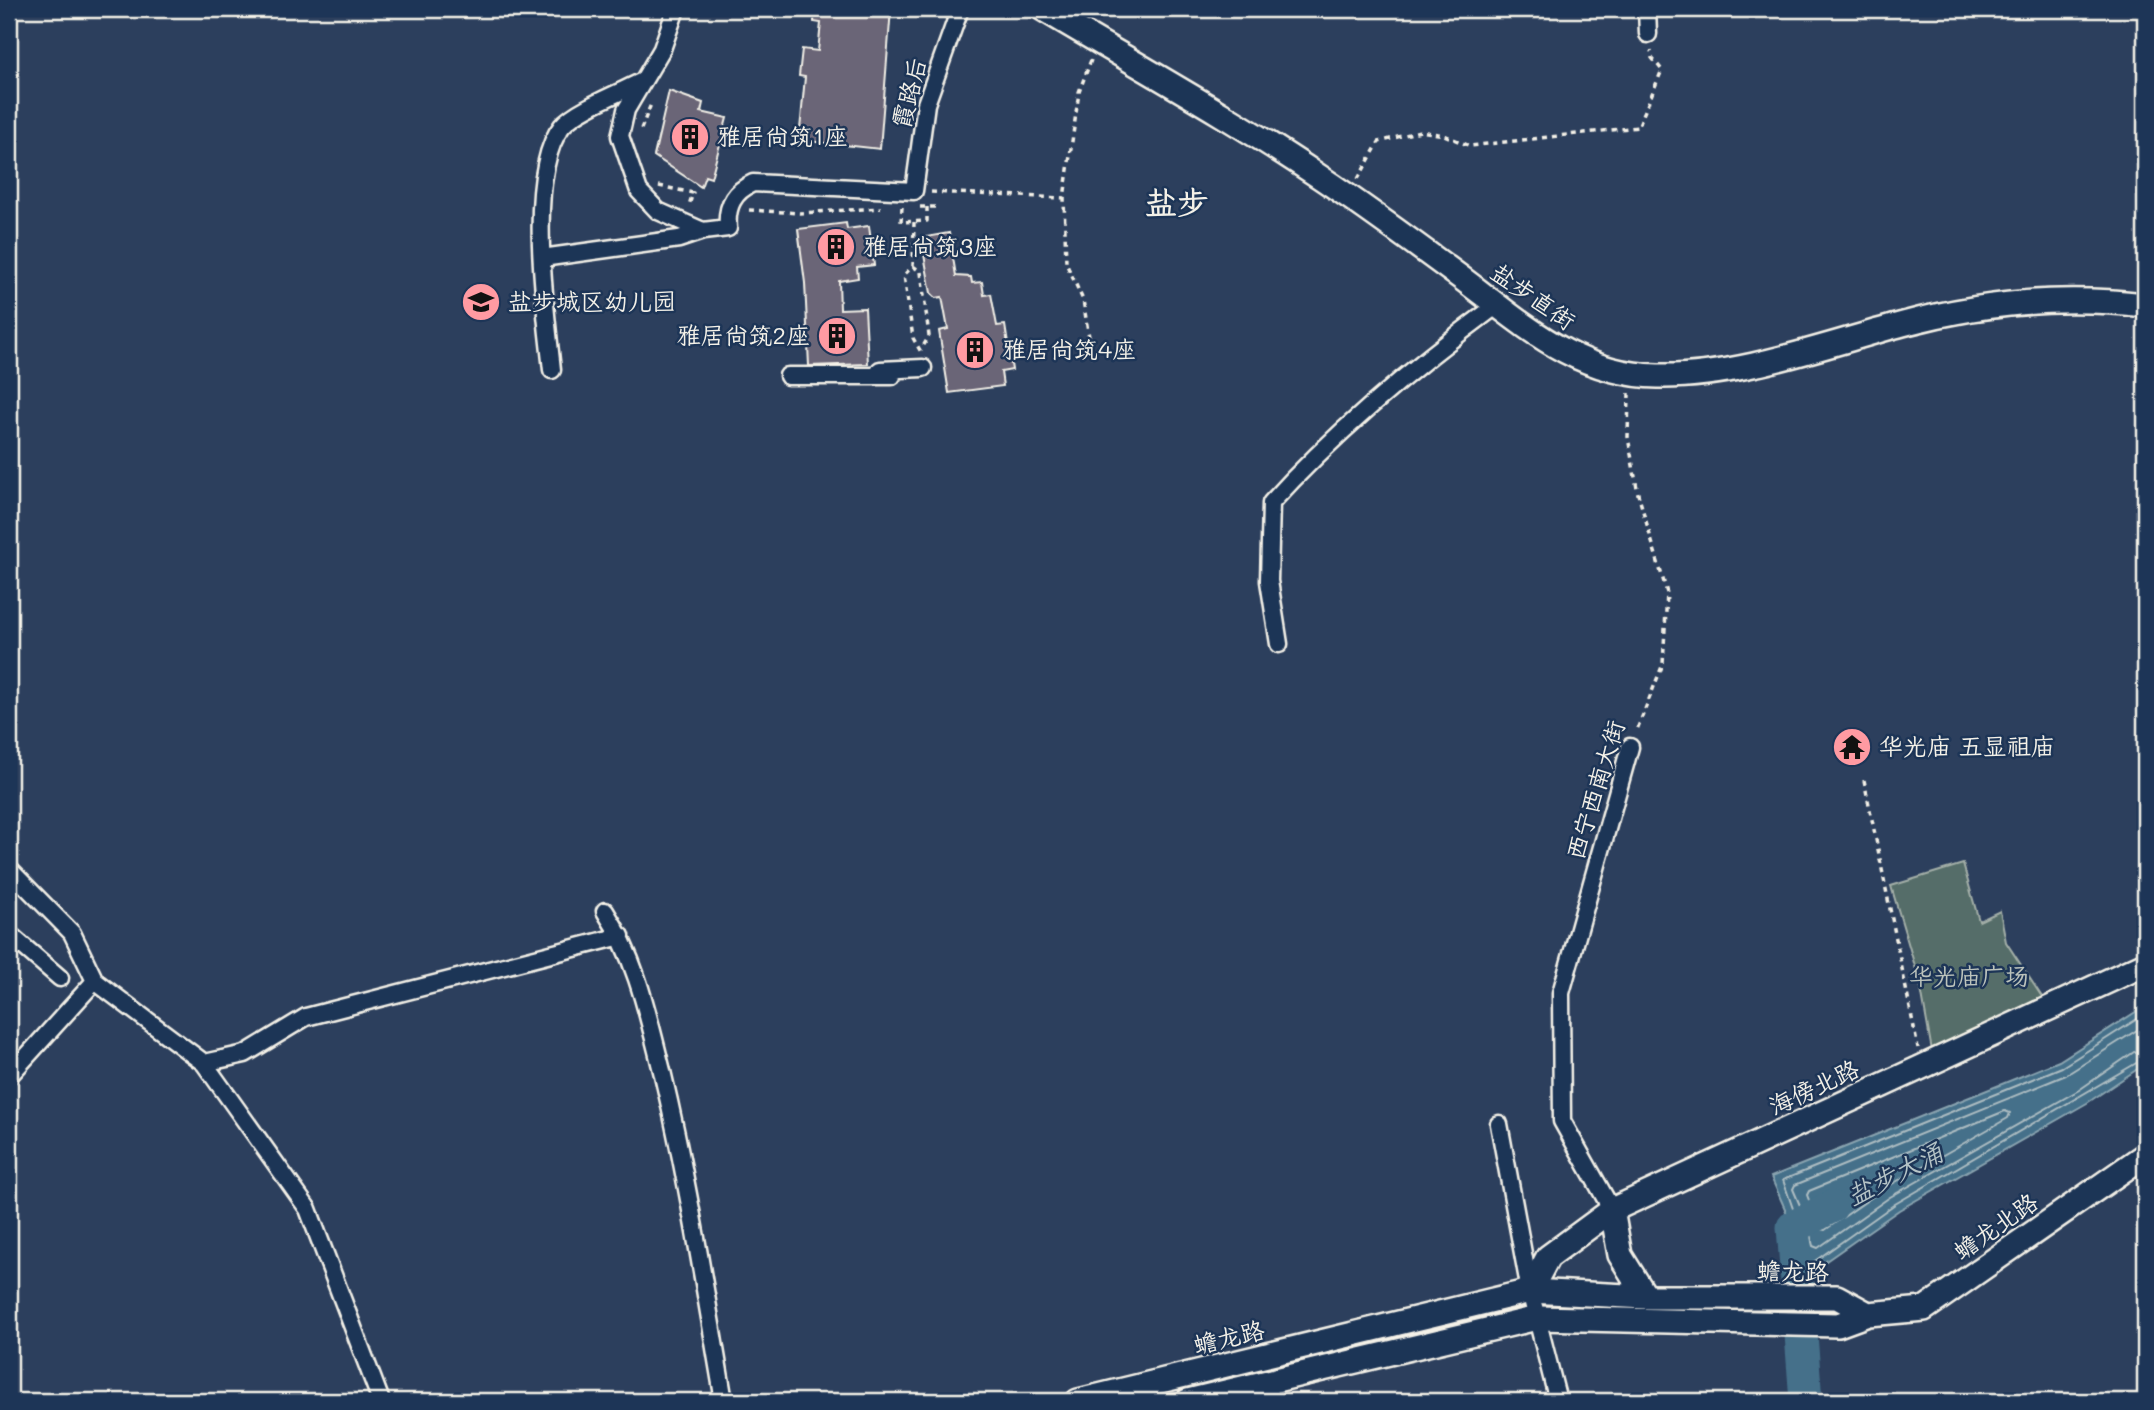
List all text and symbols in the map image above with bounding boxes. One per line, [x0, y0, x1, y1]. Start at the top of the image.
street label: 霞路后 [885, 54, 932, 131]
building icon: 雅居尚筑1座 [669, 116, 711, 158]
place label: 雅居尚筑1座 [717, 120, 848, 151]
district label: 盐步 [1145, 180, 1209, 222]
building icon: 雅居尚筑3座 [815, 226, 857, 268]
place label: 雅居尚筑3座 [863, 230, 997, 261]
street label: 盐步直街 [1486, 256, 1582, 336]
school or university icon: 盐步城区幼儿园 [460, 281, 502, 323]
place label: 盐步城区幼儿园 [508, 285, 676, 316]
building icon: 雅居尚筑2座 [816, 315, 858, 357]
place label: 雅居尚筑2座 [677, 319, 810, 350]
building icon: 雅居尚筑4座 [954, 329, 996, 371]
place label: 雅居尚筑4座 [1002, 333, 1136, 364]
street label: 西宁西南大街 [1559, 716, 1630, 863]
temple icon: 华光庙 五显祖庙 [1831, 726, 1873, 768]
place label: 华光庙 五显祖庙 [1879, 730, 2055, 761]
park label: 华光庙广场 [1909, 960, 2029, 991]
street label: 海傍北路 [1763, 1052, 1863, 1121]
water label: 盐步大涌 [1840, 1134, 1949, 1212]
street label: 蟾龙北路 [1947, 1186, 2043, 1266]
street label: 蟾龙路 [1757, 1254, 1829, 1287]
street label: 蟾龙路 [1190, 1313, 1267, 1360]

